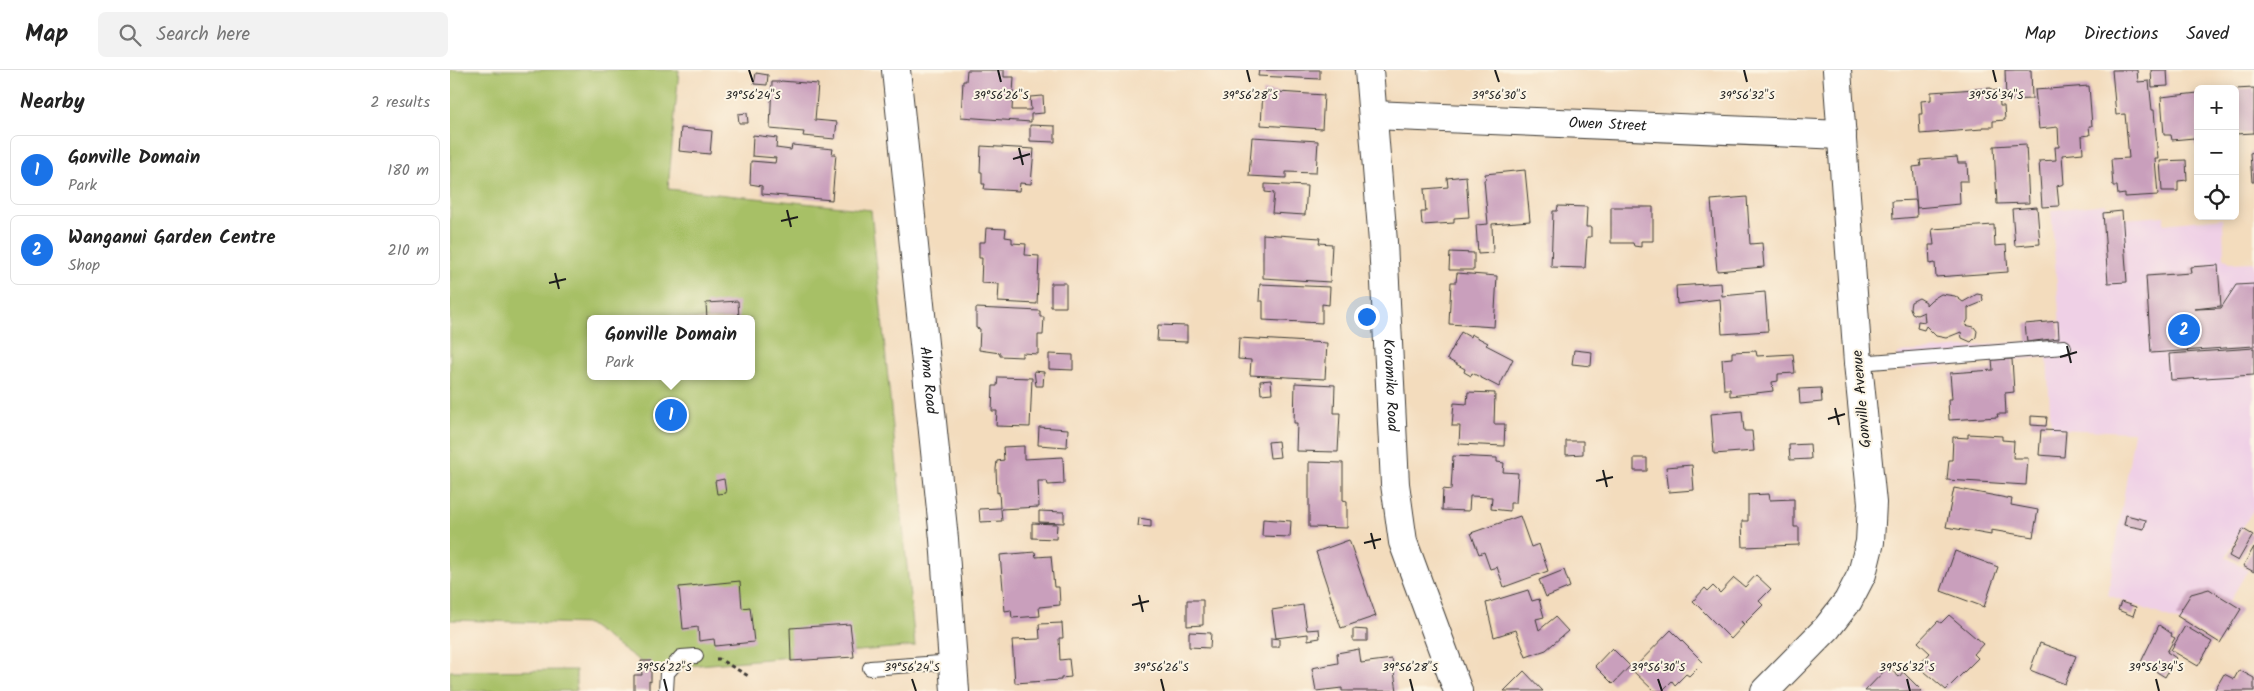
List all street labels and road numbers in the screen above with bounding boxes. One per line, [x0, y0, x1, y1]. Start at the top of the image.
street label: Owen Street [1568, 111, 1648, 139]
street label: Koromiko Road [1376, 338, 1404, 433]
street label: Alma Road [912, 345, 943, 416]
street label: Gonville Avenue [1846, 349, 1878, 449]

